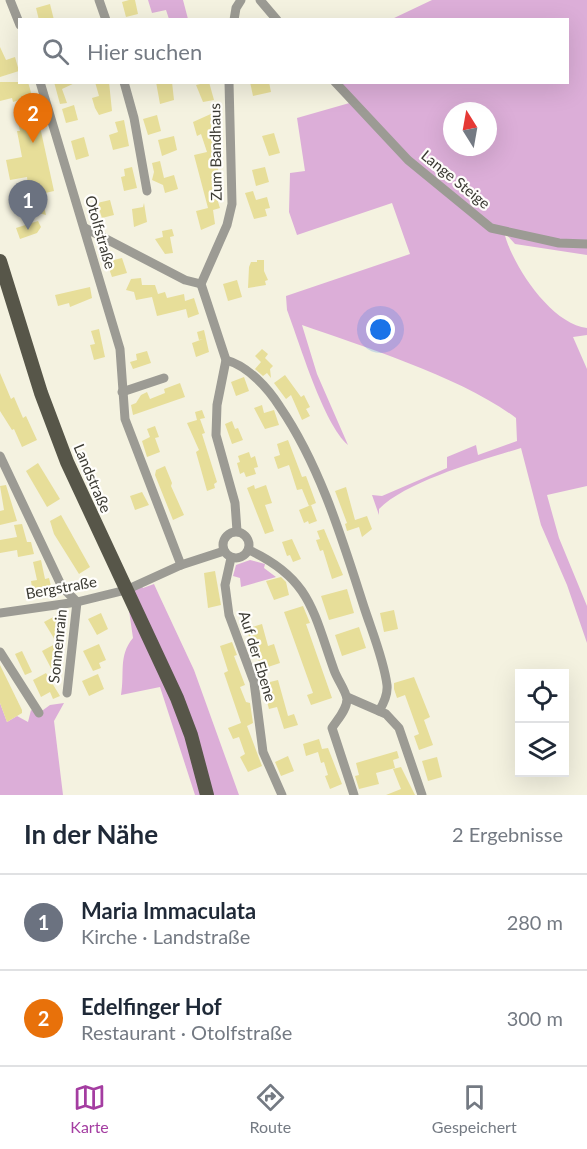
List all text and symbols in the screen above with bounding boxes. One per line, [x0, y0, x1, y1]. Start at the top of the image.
search box [18, 18, 569, 84]
icon: search [39, 35, 72, 68]
text: Hier suchen [87, 38, 202, 65]
pin: 2 [14, 94, 52, 143]
north arrow [443, 102, 497, 156]
street label: Zum Bandhaus [205, 103, 225, 201]
street label: Lange Steige [418, 146, 494, 212]
pin: 1 [9, 180, 48, 230]
street label: Otolfstraße [82, 193, 120, 271]
your location [366, 315, 395, 344]
street label: Landstraße [70, 441, 116, 515]
street label: Bergstraße [24, 572, 98, 602]
street label: Sonnenrain [44, 608, 70, 684]
street label: Auf der Ebene [236, 609, 280, 703]
map controls [515, 669, 569, 777]
button: locate [515, 669, 569, 723]
button: layers [515, 723, 569, 777]
text: In der Nähe [24, 818, 158, 850]
text: 2 Ergebnisse [452, 822, 563, 846]
text: Maria Immaculata [81, 897, 256, 924]
text: 1 [38, 910, 49, 934]
text: 280 m [507, 910, 563, 934]
text: Kirche · Landstraße [81, 924, 250, 948]
text: Edelfinger Hof [81, 993, 222, 1020]
text: 2 [38, 1006, 49, 1030]
text: 300 m [507, 1006, 563, 1030]
text: Restaurant · Otolfstraße [81, 1020, 292, 1044]
tab: Karte [70, 1081, 109, 1136]
tab: Route [250, 1081, 291, 1136]
tab: Gespeichert [432, 1081, 517, 1136]

